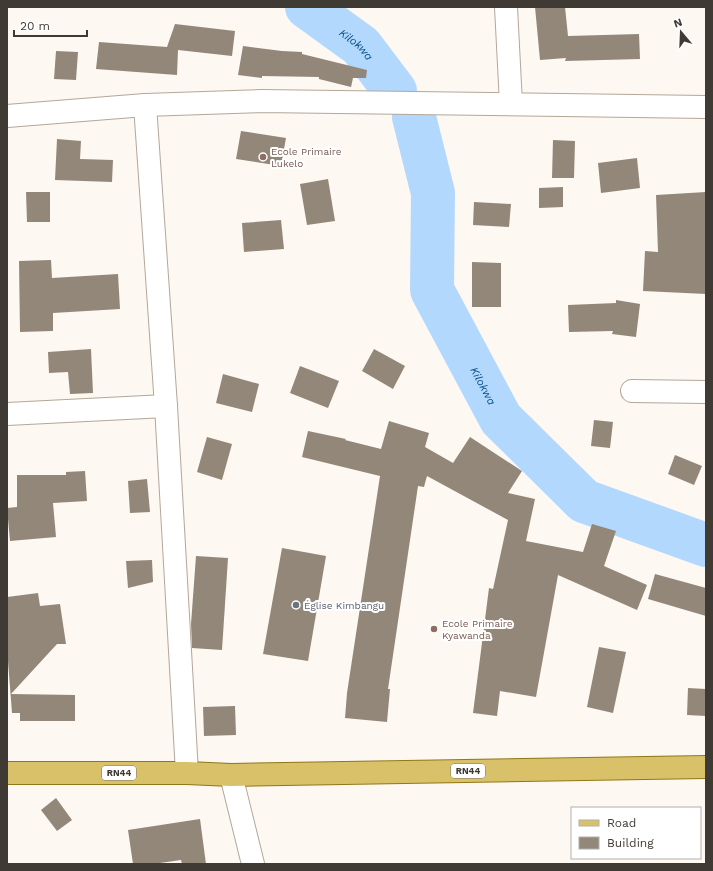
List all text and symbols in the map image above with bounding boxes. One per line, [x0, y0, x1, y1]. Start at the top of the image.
scale bar [14, 12, 87, 38]
north arrow [661, 12, 701, 52]
text: N [672, 16, 684, 30]
text: 20 m [20, 19, 50, 33]
water label: Kilokwa [336, 26, 376, 63]
place label: Ecole Primaire Lukelo [271, 146, 342, 169]
marker: Ecole Primaire Lukelo [258, 152, 268, 162]
water label: Kilokwa [467, 365, 498, 407]
marker: Église Kimbangu [291, 600, 301, 610]
place label: Église Kimbangu [304, 600, 384, 611]
place label: Ecole Primaire Kyawanda [442, 618, 513, 641]
marker: Ecole Primaire Kyawanda [429, 624, 439, 634]
road number: RN44 [451, 764, 485, 778]
road number: RN44 [102, 766, 136, 780]
legend [571, 807, 701, 859]
text: Road [607, 816, 636, 830]
text: Building [607, 836, 654, 850]

